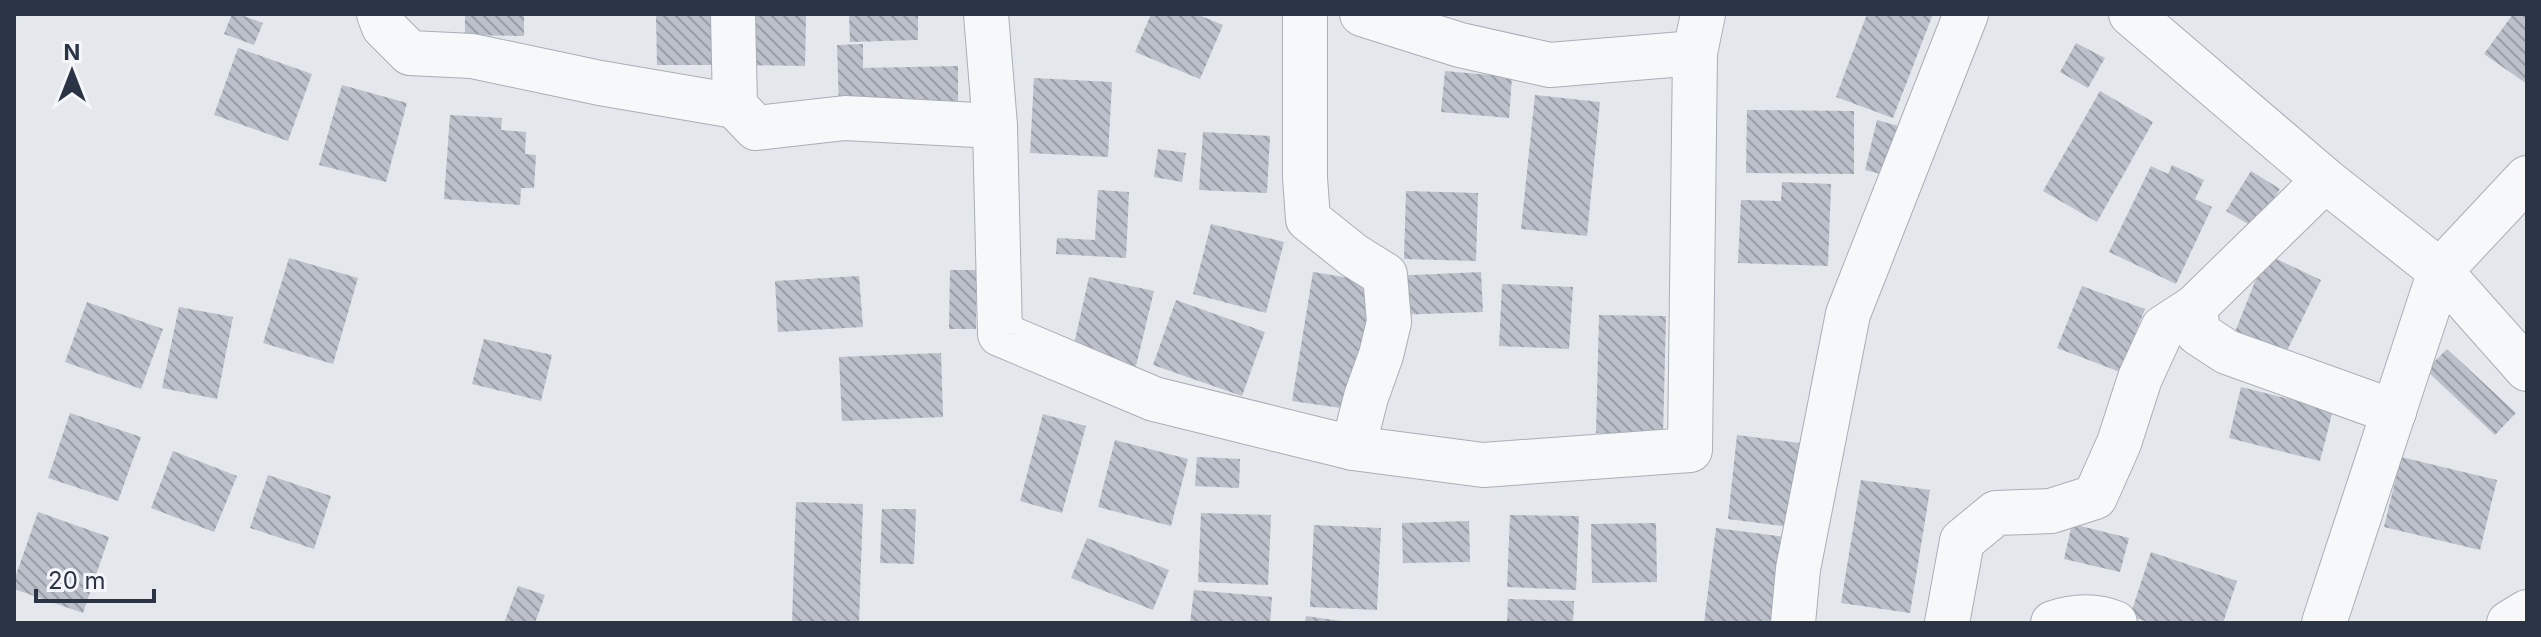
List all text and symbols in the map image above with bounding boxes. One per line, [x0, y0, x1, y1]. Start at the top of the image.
north arrow [32, 32, 112, 112]
text: N [64, 39, 80, 65]
scale bar [36, 553, 154, 603]
text: 20 m [48, 566, 106, 595]

